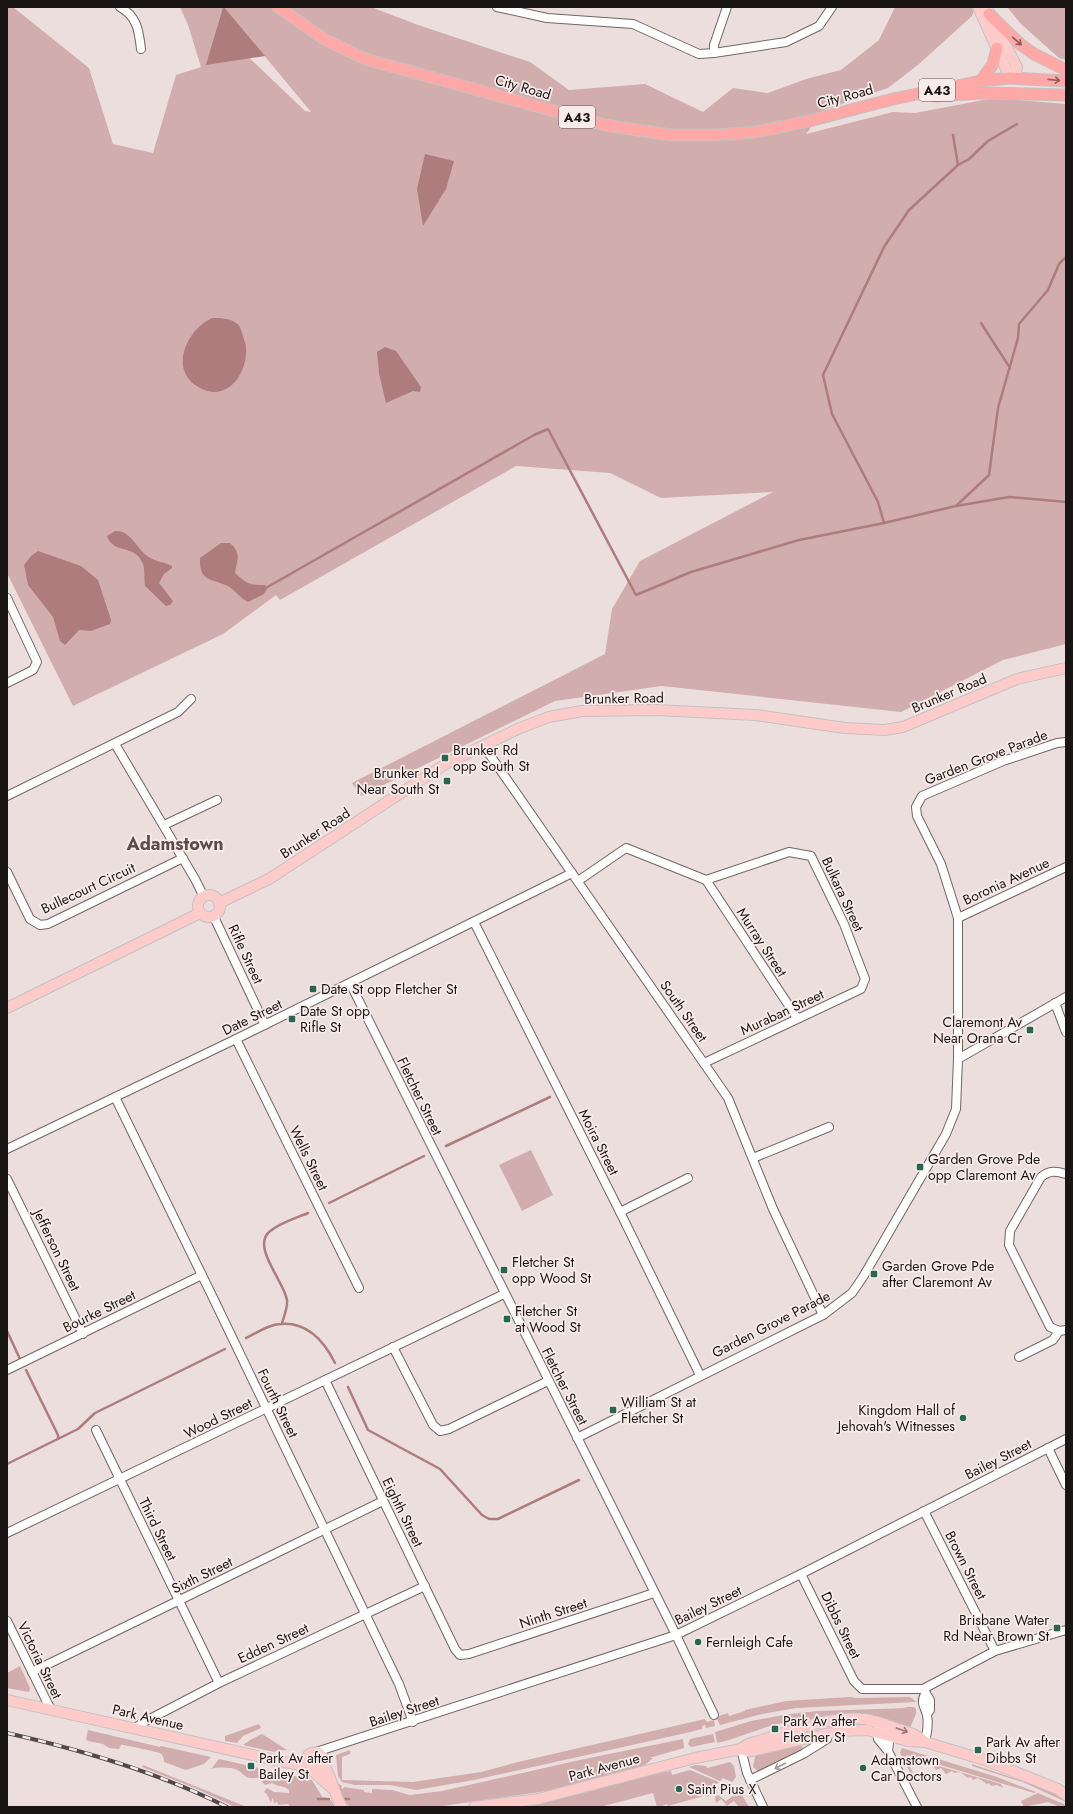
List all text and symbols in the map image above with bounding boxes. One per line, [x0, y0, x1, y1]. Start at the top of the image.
one-way arrow [1012, 36, 1022, 46]
street label: City Road [493, 70, 553, 104]
one-way arrow [1048, 77, 1061, 84]
street label: City Road [815, 79, 875, 113]
road number: A43 [919, 79, 955, 101]
road number: A43 [559, 106, 595, 128]
street label: Brunker Road [908, 668, 990, 718]
street label: Brunker Road [584, 687, 664, 709]
street label: Garden Grove Parade [922, 724, 1050, 790]
place label: Brunker Rd opp South St [453, 740, 530, 776]
marker: Brunker Rd opp South St [440, 753, 450, 763]
place label: Brunker Rd Near South St [357, 763, 440, 799]
marker: Brunker Rd Near South St [442, 776, 452, 786]
street label: Brunker Road [276, 803, 354, 863]
district label: Adamstown [125, 831, 224, 857]
street label: Boronia Avenue [960, 852, 1052, 910]
street label: Bulkara Street [817, 853, 869, 935]
street label: Bullecourt Circuit [38, 857, 139, 919]
street label: Murray Street [732, 904, 792, 981]
street label: Rifle Street [224, 921, 269, 988]
street label: South Street [655, 976, 713, 1046]
place label: Date St opp Fletcher St [321, 979, 458, 999]
marker: Date St opp Fletcher St [308, 984, 318, 994]
street label: Muraban Street [737, 984, 828, 1040]
street label: Date Street [219, 994, 286, 1040]
place label: Date St opp Rifle St [300, 1001, 370, 1037]
place label: Claremont Av Near Orana Cr [933, 1012, 1023, 1048]
marker: Date St opp Rifle St [287, 1014, 297, 1024]
marker: Claremont Av Near Orana Cr [1025, 1025, 1035, 1035]
street label: Fletcher Street [393, 1054, 448, 1139]
street label: Moira Street [574, 1105, 624, 1179]
street label: Wells Street [285, 1122, 334, 1194]
place label: Garden Grove Pde opp Claremont Av [928, 1149, 1040, 1185]
marker: Garden Grove Pde opp Claremont Av [915, 1162, 925, 1172]
street label: Jefferson Street [28, 1204, 86, 1295]
place label: Fletcher St opp Wood St [512, 1252, 592, 1288]
place label: Garden Grove Pde after Claremont Av [882, 1256, 994, 1292]
marker: Fletcher St opp Wood St [499, 1265, 509, 1275]
marker: Garden Grove Pde after Claremont Av [869, 1269, 879, 1279]
street label: Bourke Street [59, 1285, 139, 1337]
street label: Garden Grove Parade [709, 1286, 833, 1362]
place label: Fletcher St at Wood St [515, 1301, 581, 1337]
marker: Fletcher St at Wood St [502, 1314, 512, 1324]
street label: Fletcher Street [537, 1344, 593, 1429]
street label: Fourth Street [253, 1365, 304, 1442]
place label: William St at Fletcher St [621, 1392, 696, 1428]
street label: Wood Street [181, 1393, 256, 1443]
place label: Kingdom Hall of Jehovah's Witnesses [836, 1400, 956, 1436]
marker: William St at Fletcher St [608, 1405, 618, 1415]
marker: Kingdom Hall of Jehovah's Witnesses [958, 1413, 968, 1423]
street label: Bailey Street [961, 1433, 1035, 1484]
street label: Eighth Street [378, 1474, 429, 1551]
street label: Third Street [134, 1494, 182, 1564]
street label: Brown Street [940, 1527, 992, 1603]
street label: Sixth Street [168, 1551, 236, 1598]
street label: Bailey Street [671, 1580, 745, 1630]
street label: Dibbs Street [816, 1588, 866, 1662]
street label: Ninth Street [517, 1592, 590, 1633]
place label: Brisbane Water Rd Near Brown St [943, 1610, 1050, 1646]
street label: Victoria Street [13, 1618, 68, 1702]
street label: Edden Street [234, 1618, 312, 1668]
marker: Brisbane Water Rd Near Brown St [1052, 1623, 1062, 1633]
place label: Fernleigh Cafe [706, 1632, 793, 1652]
marker: Fernleigh Cafe [693, 1637, 703, 1647]
street label: Bailey Street [367, 1690, 442, 1732]
street label: Park Avenue [110, 1699, 186, 1735]
place label: Park Av after Fletcher St [783, 1711, 857, 1747]
marker: Park Av after Fletcher St [770, 1724, 780, 1734]
one-way arrow [895, 1727, 908, 1734]
place label: Park Av after Dibbs St [986, 1732, 1060, 1768]
marker: Park Av after Dibbs St [973, 1745, 983, 1755]
place label: Park Av after Bailey St [259, 1748, 333, 1784]
street label: Park Avenue [566, 1748, 642, 1786]
place label: Adamstown Car Doctors [871, 1750, 942, 1786]
marker: Park Av after Bailey St [246, 1761, 256, 1771]
one-way arrow [774, 1763, 786, 1770]
marker: Adamstown Car Doctors [858, 1763, 868, 1773]
place label: Saint Pius X [687, 1779, 756, 1799]
marker: Saint Pius X [674, 1784, 684, 1794]

